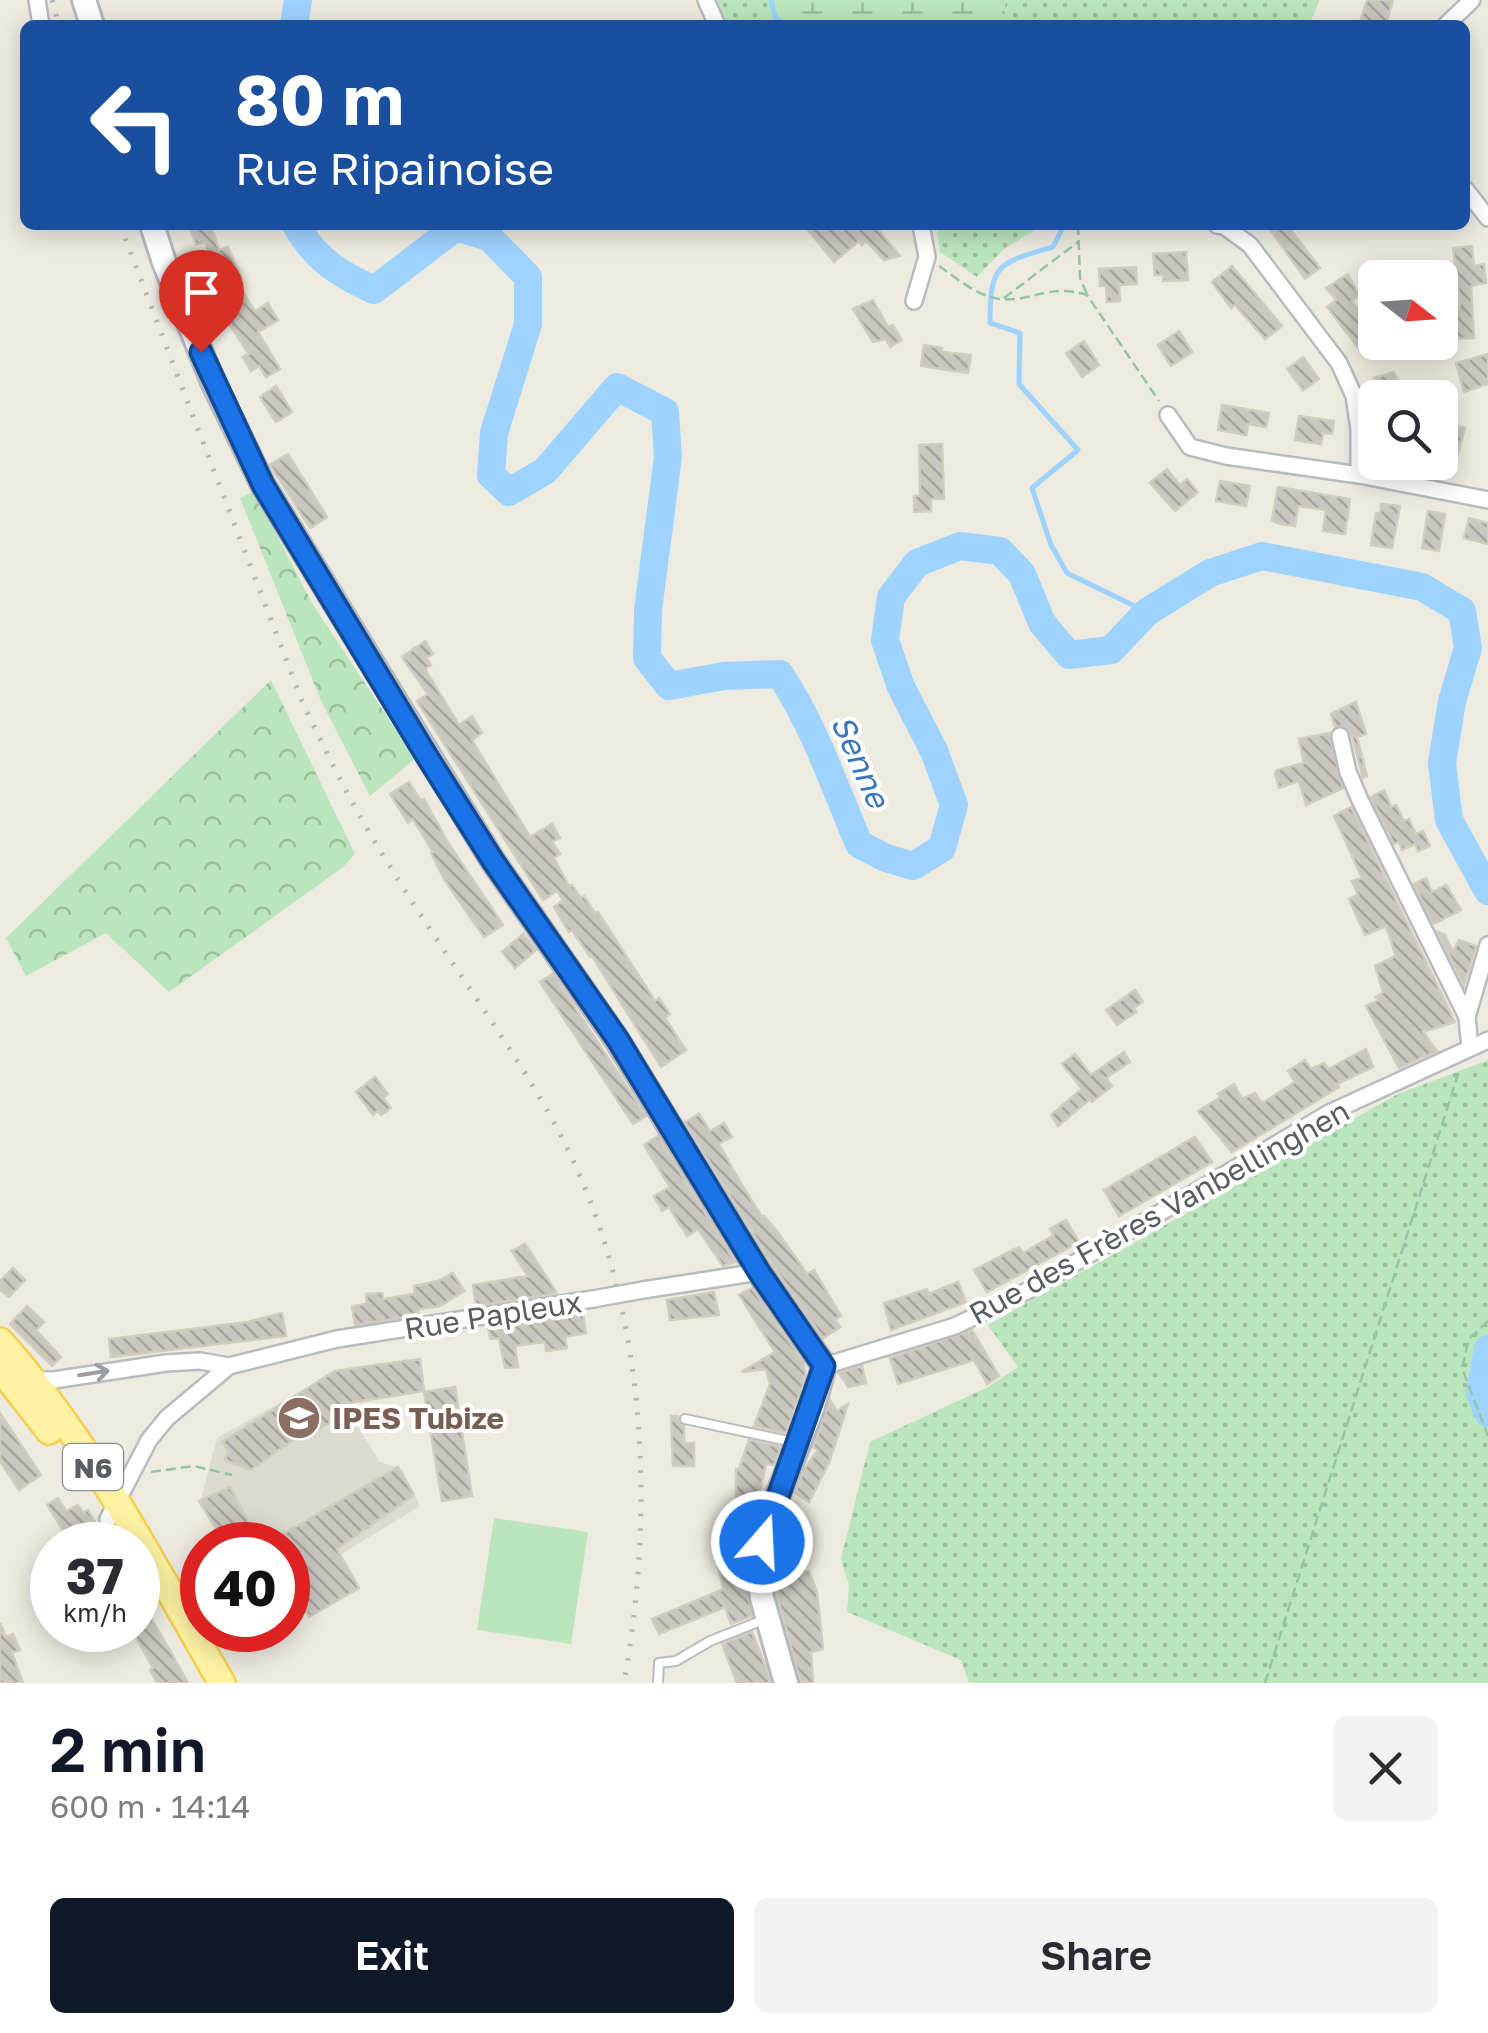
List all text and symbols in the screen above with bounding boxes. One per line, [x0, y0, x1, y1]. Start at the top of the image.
text: 80 m [235, 56, 404, 140]
icon: left [70, 60, 200, 190]
text: Rue Ripainoise [235, 141, 554, 195]
pin [159, 250, 244, 353]
north arrow [1358, 260, 1458, 360]
map controls [1358, 260, 1458, 480]
icon: arrive [174, 265, 229, 320]
button: search [1358, 380, 1458, 480]
water label: Senne [824, 709, 899, 815]
street label: Rue des Frères Vanbellinghen [963, 1092, 1355, 1332]
street label: Rue Papleux [402, 1283, 584, 1347]
one-way arrow [77, 1363, 110, 1382]
school or university icon: IPES Tubize [276, 1395, 322, 1441]
place label: IPES Tubize [332, 1400, 504, 1436]
road number: N6 [63, 1444, 123, 1490]
position arrow [710, 1490, 814, 1594]
speed limit sign: 40 [180, 1522, 310, 1652]
text: 37 [66, 1545, 124, 1605]
text: km/h [63, 1597, 127, 1628]
text: 2 min [50, 1713, 206, 1785]
button: close [1333, 1716, 1438, 1821]
text: 600 m · 14:14 [50, 1787, 251, 1825]
button: Exit [50, 1898, 734, 2013]
button: Share [754, 1898, 1438, 2013]

